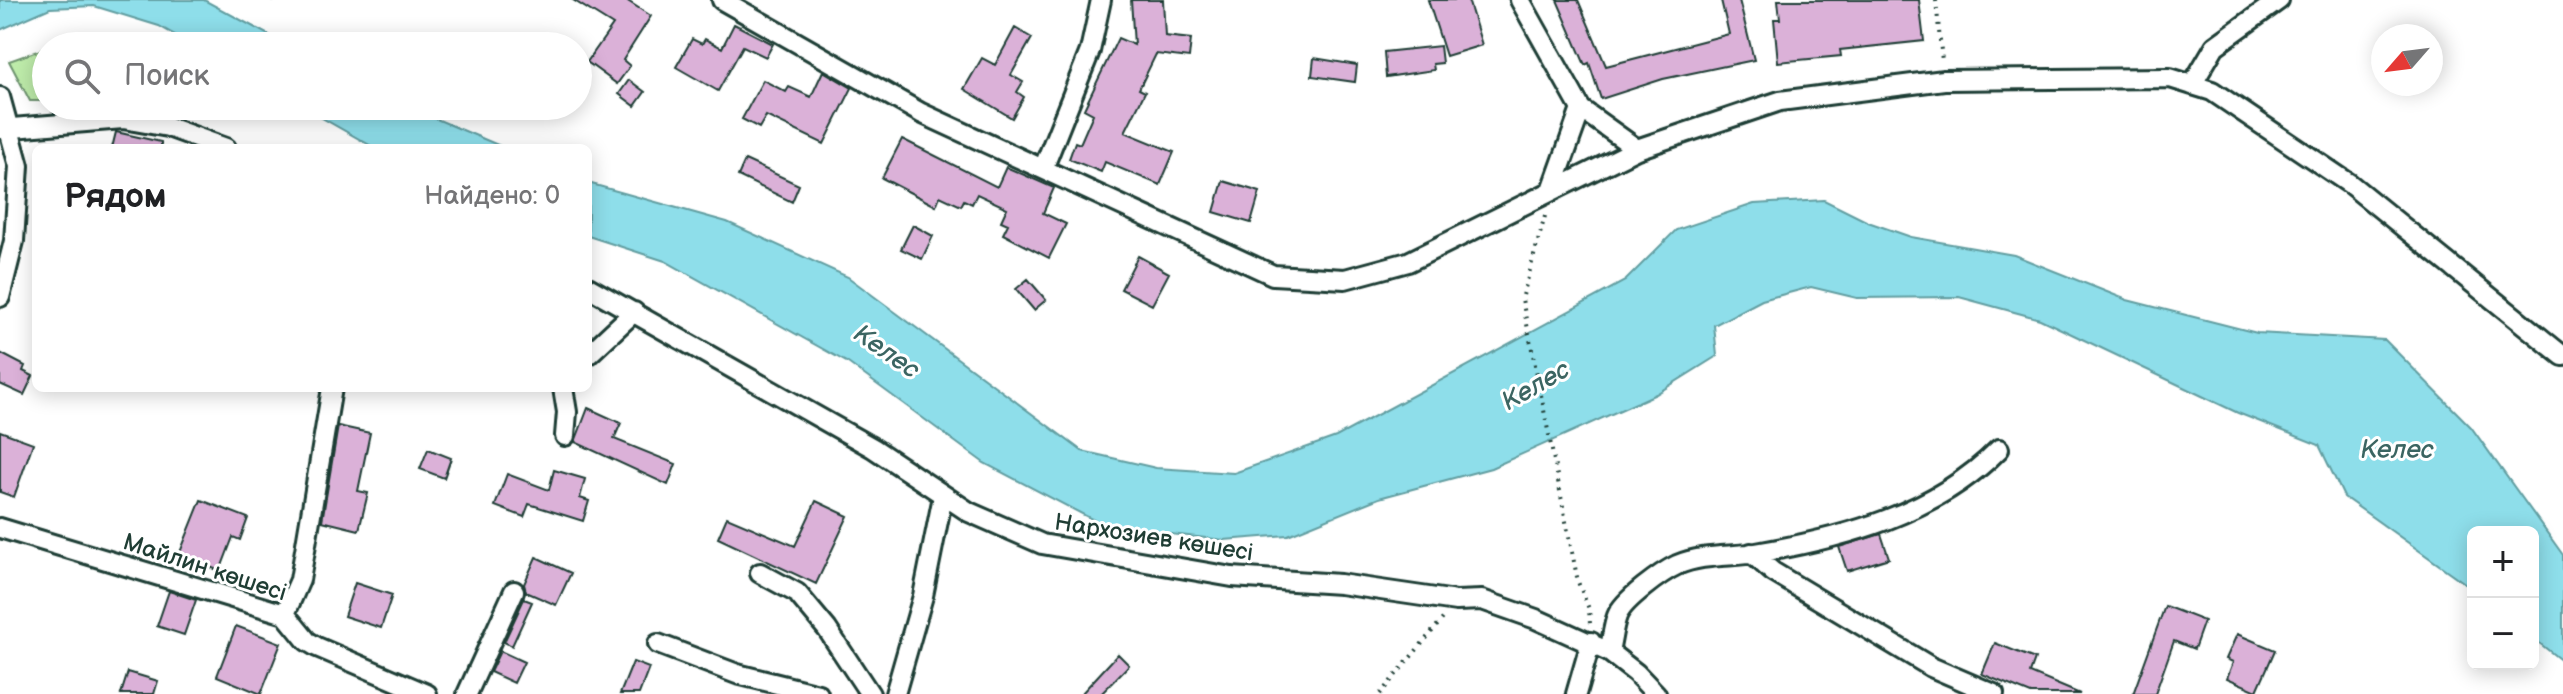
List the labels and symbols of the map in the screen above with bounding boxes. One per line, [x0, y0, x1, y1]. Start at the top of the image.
north arrow [2371, 24, 2443, 96]
water label: Келес [847, 319, 925, 386]
water label: Келес [1496, 354, 1575, 418]
water label: Келес [2360, 435, 2434, 466]
street label: Нархозиев көшесі [1053, 507, 1255, 568]
street label: Майлин көшесі [119, 527, 290, 608]

